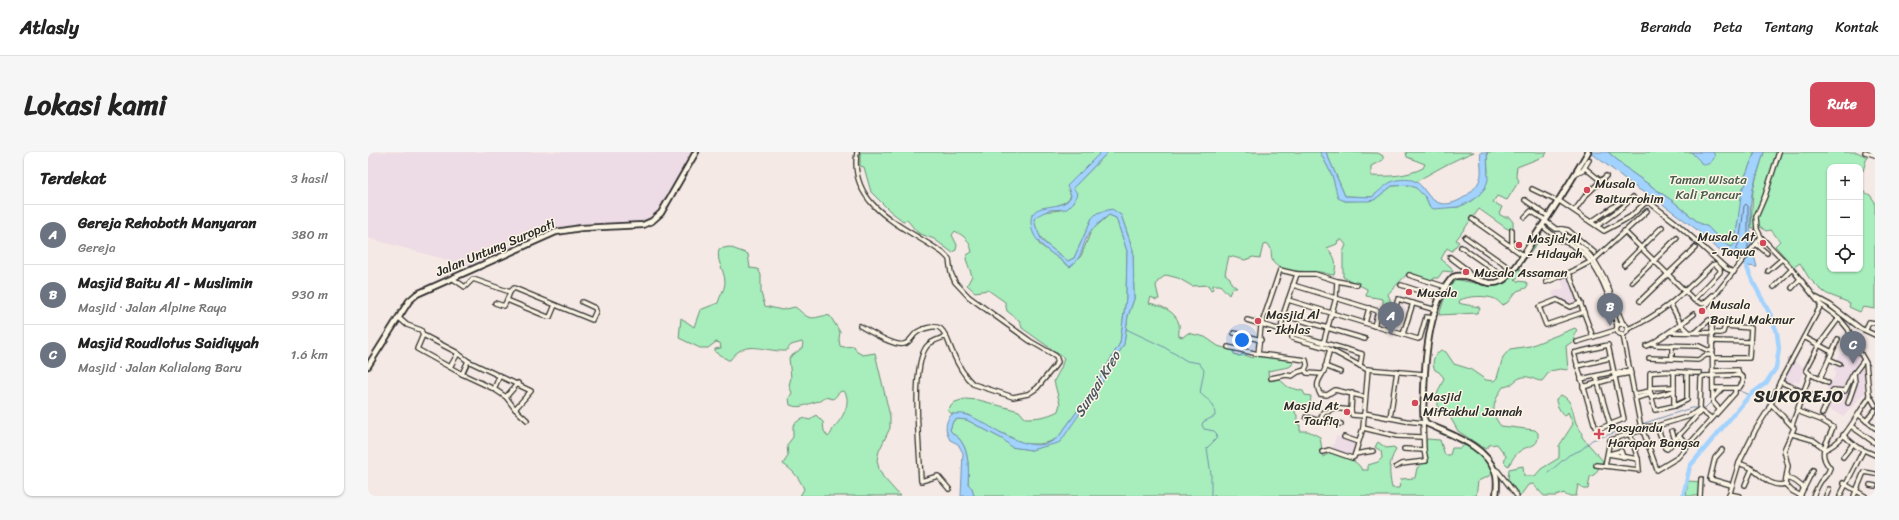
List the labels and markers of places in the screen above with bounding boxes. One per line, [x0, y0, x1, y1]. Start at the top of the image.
place label: Musala Baiturrohim [1595, 172, 1664, 210]
marker: Musala Baiturrohim [1582, 185, 1592, 195]
place label: Musala At - Taqwa [1698, 225, 1756, 263]
place label: Masjid Al - Hidayah [1527, 227, 1583, 265]
marker: Musala At - Taqwa [1758, 238, 1768, 248]
marker: Masjid Al - Hidayah [1514, 240, 1524, 250]
place label: Musala Assaman [1474, 261, 1568, 284]
marker: Musala Assaman [1461, 267, 1471, 277]
place label: Musala [1417, 281, 1458, 304]
marker: Musala [1404, 287, 1414, 297]
pin: B [1597, 293, 1623, 326]
place label: Musala Baitul Makmur [1710, 293, 1795, 331]
pin: A [1378, 302, 1404, 335]
place label: Masjid Al - Ikhlas [1266, 303, 1320, 341]
marker: Musala Baitul Makmur [1697, 306, 1707, 316]
marker: Masjid Al - Ikhlas [1253, 316, 1263, 326]
pin: C [1840, 331, 1866, 364]
place label: Masjid Miftakhul Jannah [1423, 385, 1523, 423]
place label: Masjid At - Taufiq [1284, 394, 1340, 432]
marker: Masjid Miftakhul Jannah [1410, 398, 1420, 408]
marker: Masjid At - Taufiq [1342, 407, 1352, 417]
place label: Posyandu Harapan Bangsa [1608, 416, 1700, 454]
marker: Posyandu Harapan Bangsa [1593, 428, 1605, 440]

